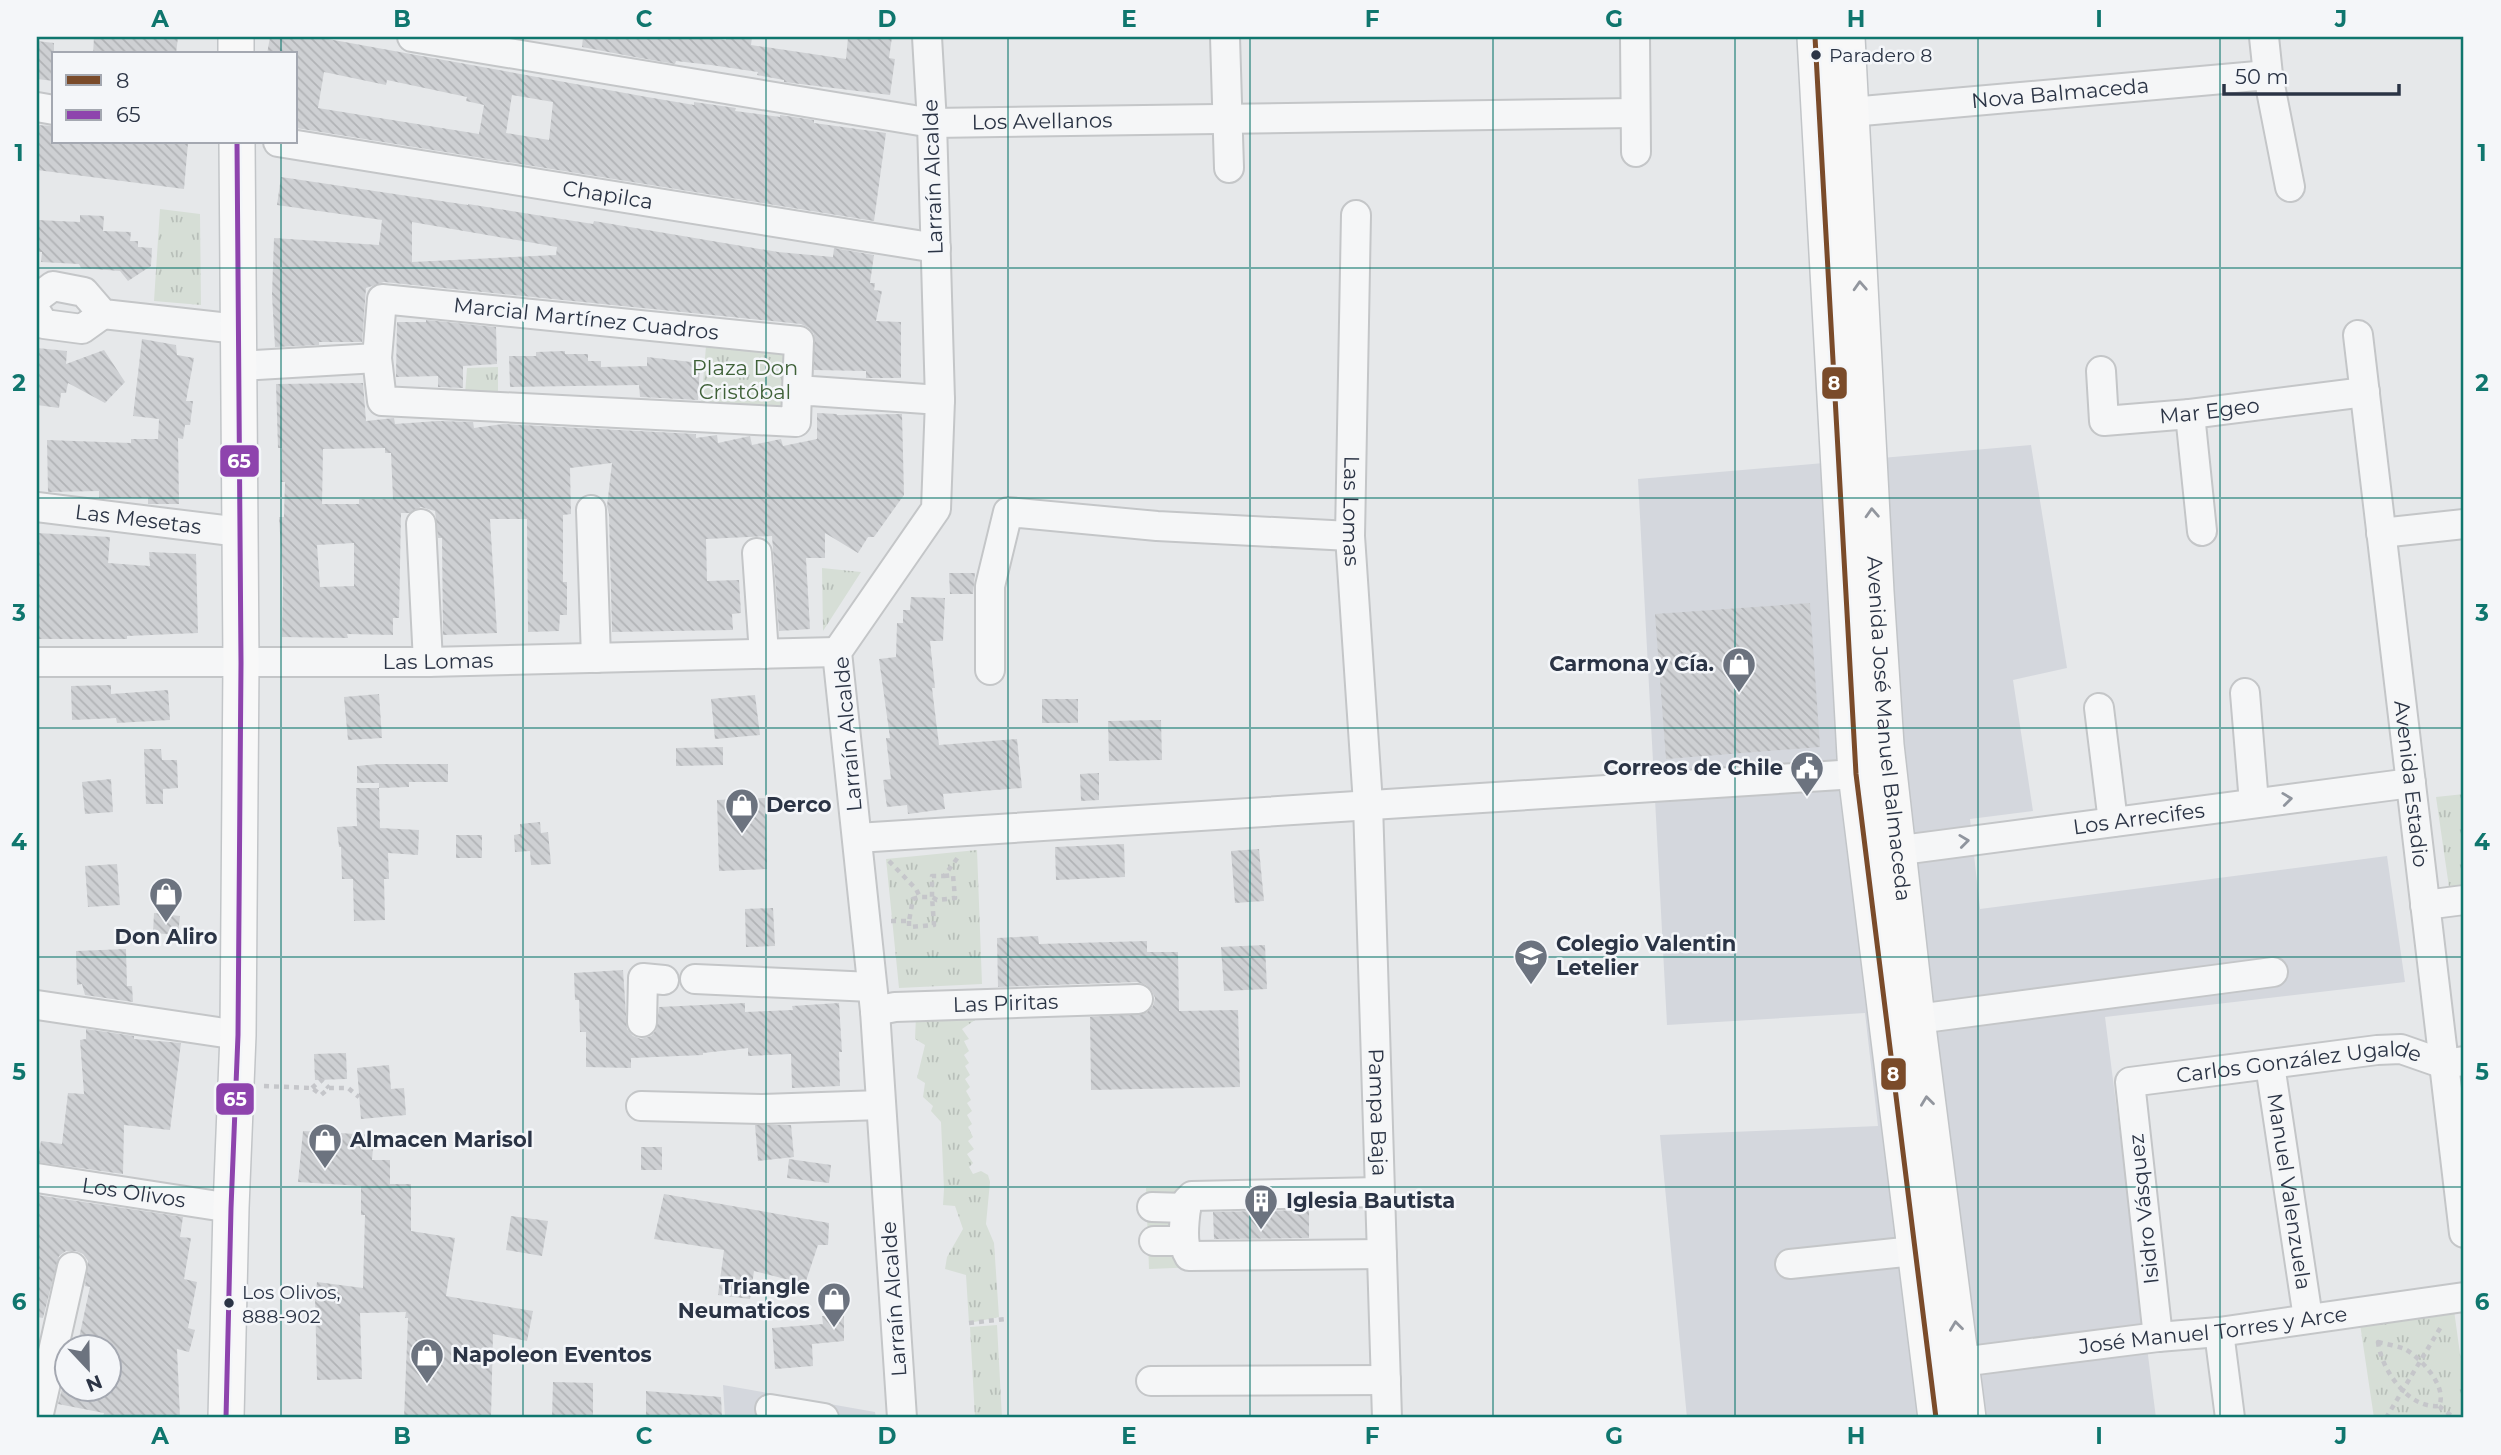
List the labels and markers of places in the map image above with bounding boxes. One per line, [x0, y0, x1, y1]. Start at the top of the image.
place label: Paradero 8 [1829, 44, 1932, 67]
marker: Paradero 8 [1809, 48, 1823, 62]
shop icon: Carmona y Cía. [1720, 645, 1758, 694]
place label: Carmona y Cía. [1549, 651, 1714, 676]
public building icon: Correos de Chile [1788, 749, 1826, 798]
place label: Correos de Chile [1603, 755, 1783, 780]
shop icon: Derco [723, 786, 761, 835]
place label: Derco [766, 792, 832, 817]
shop icon: Don Aliro [147, 875, 185, 924]
place label: Don Aliro [115, 924, 218, 949]
place label: Colegio Valentin Letelier [1556, 931, 1736, 980]
school or university icon: Colegio Valentin Letelier [1512, 937, 1550, 986]
shop icon: Almacen Marisol [306, 1121, 344, 1170]
place label: Almacen Marisol [349, 1127, 533, 1152]
building icon: Iglesia Bautista [1242, 1182, 1280, 1231]
place label: Iglesia Bautista [1286, 1188, 1455, 1213]
place label: Triangle Neumaticos [678, 1274, 810, 1323]
shop icon: Triangle Neumaticos [815, 1280, 853, 1329]
place label: Los Olivos, 888-902 [242, 1281, 341, 1328]
marker: Los Olivos, 888-902 [222, 1296, 236, 1310]
shop icon: Napoleon Eventos [408, 1336, 446, 1385]
place label: Napoleon Eventos [452, 1342, 652, 1367]

